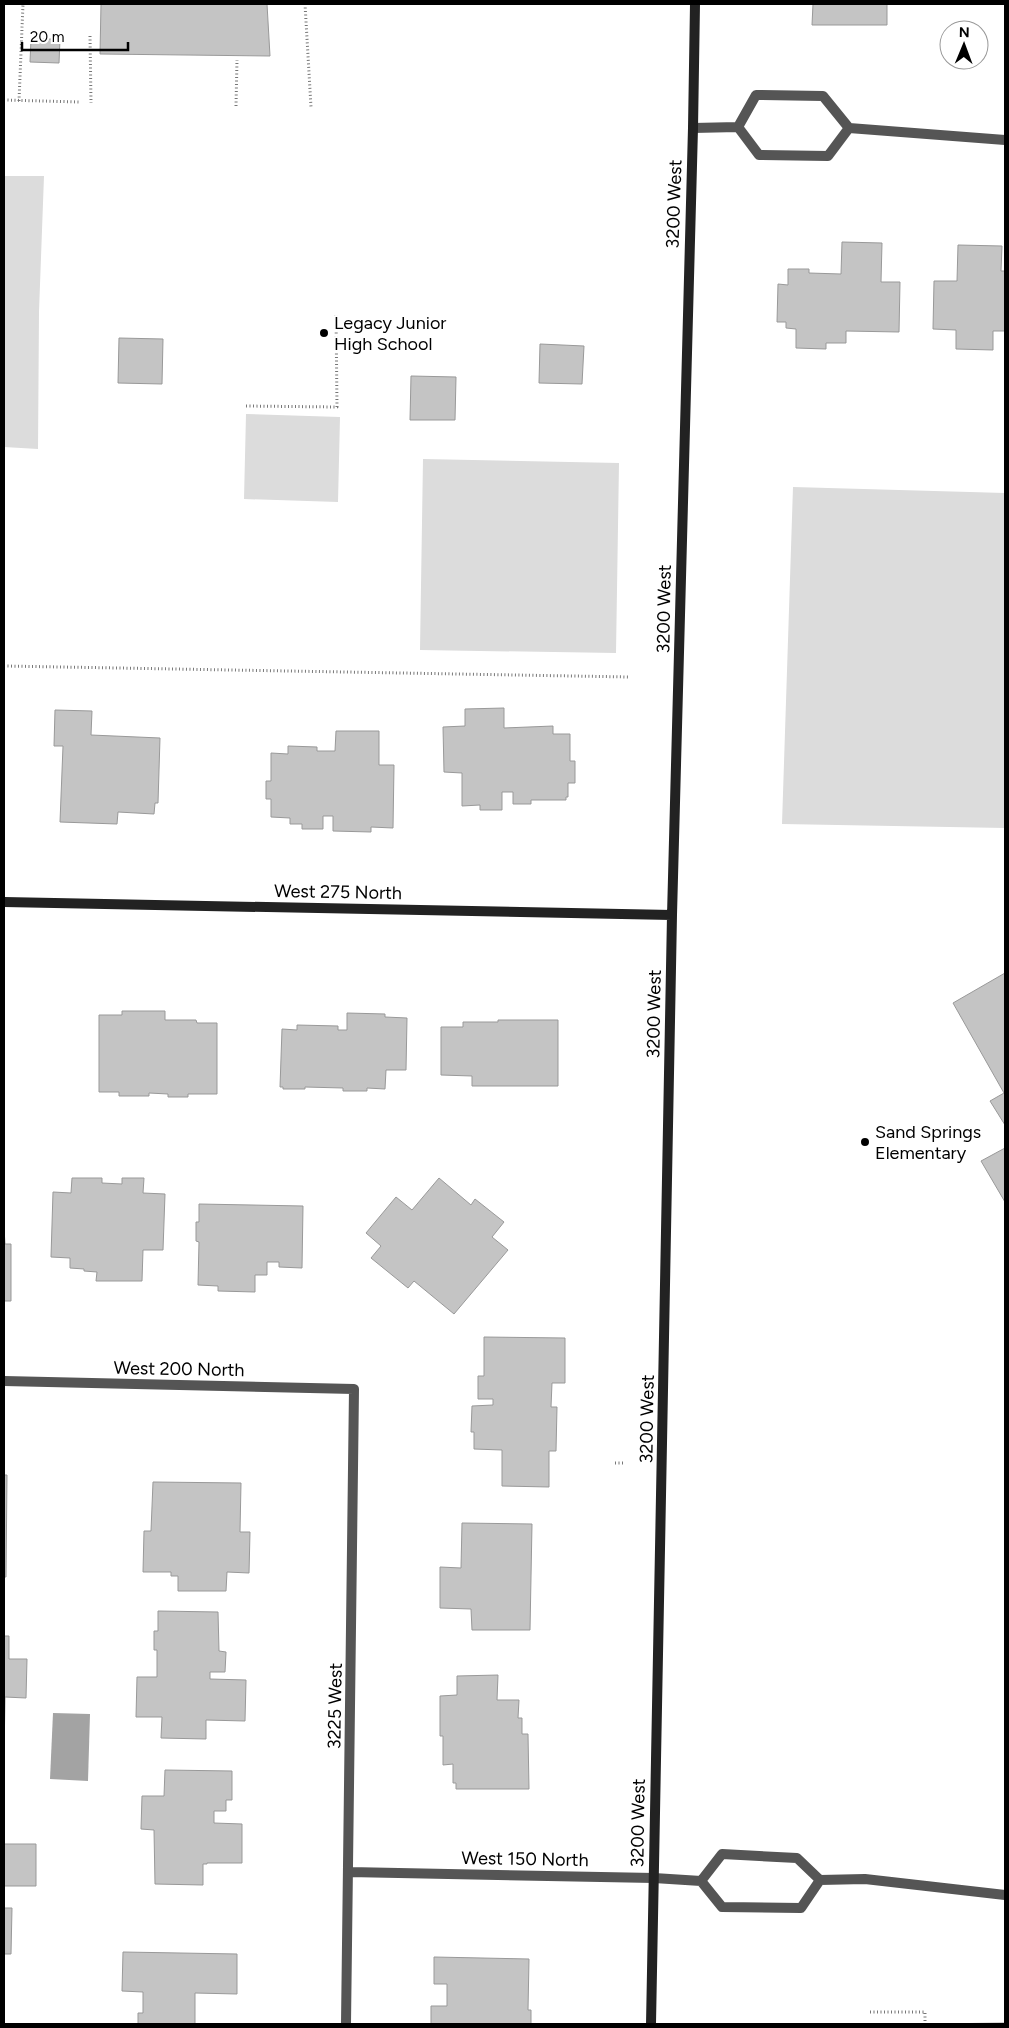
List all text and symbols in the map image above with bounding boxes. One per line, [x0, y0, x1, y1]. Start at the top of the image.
scale bar [22, 20, 129, 52]
north arrow [939, 20, 989, 70]
text: N [959, 24, 970, 41]
text: 20 m [30, 28, 64, 46]
street label: 3200 West [661, 159, 687, 249]
place label: Legacy Junior High School [334, 312, 446, 355]
marker: Legacy Junior High School [318, 327, 330, 339]
street label: 3200 West [652, 564, 676, 654]
street label: West 275 North [274, 880, 402, 904]
street label: 3200 West [642, 969, 666, 1059]
place label: Sand Springs Elementary [875, 1121, 981, 1164]
marker: Sand Springs Elementary [859, 1136, 871, 1148]
street label: West 200 North [113, 1357, 245, 1381]
street label: 3200 West [635, 1374, 659, 1464]
street label: 3225 West [323, 1662, 347, 1749]
street label: 3200 West [626, 1778, 650, 1868]
street label: West 150 North [461, 1847, 589, 1871]

